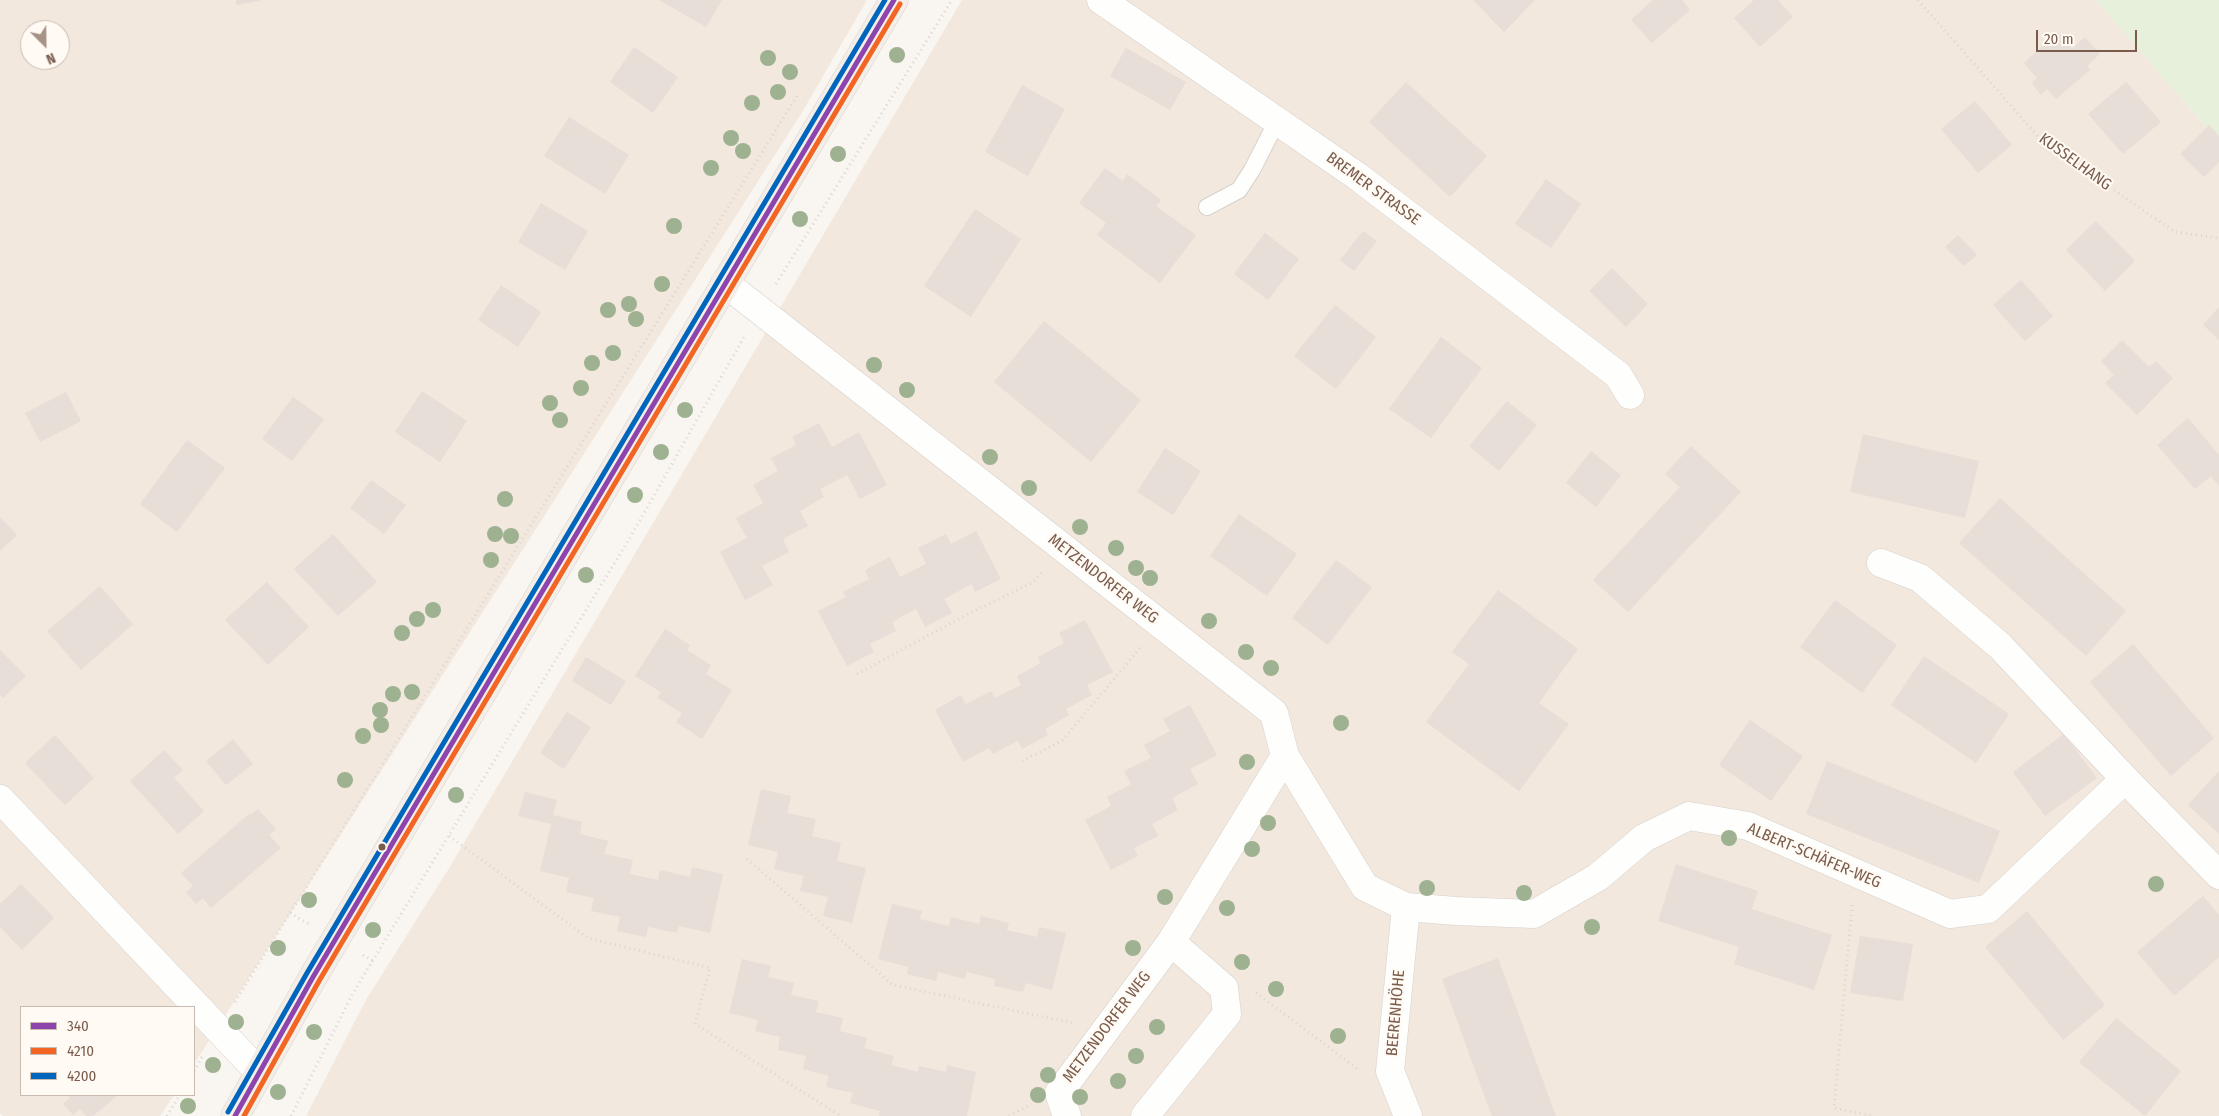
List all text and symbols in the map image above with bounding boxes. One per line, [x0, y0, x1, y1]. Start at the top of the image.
north arrow [20, 20, 70, 70]
scale bar [2039, 20, 2140, 52]
text: 20 m [2044, 30, 2074, 48]
text: N [43, 49, 58, 68]
street label: KUSSELHANG [2035, 129, 2115, 195]
street label: BREMER STRASSE [1322, 148, 1424, 230]
street label: METZENDORFER WEG [1044, 530, 1162, 628]
street label: ALBERT-SCHÄFER-WEG [1744, 819, 1884, 893]
unlabelled marker [377, 842, 387, 852]
street label: METZENDORFER WEG [1059, 968, 1155, 1086]
street label: BEERENHÖHE [1383, 969, 1409, 1057]
legend [20, 1006, 195, 1096]
text: 340 [67, 1017, 89, 1035]
text: 4210 [67, 1042, 94, 1060]
text: 4200 [67, 1067, 96, 1085]

